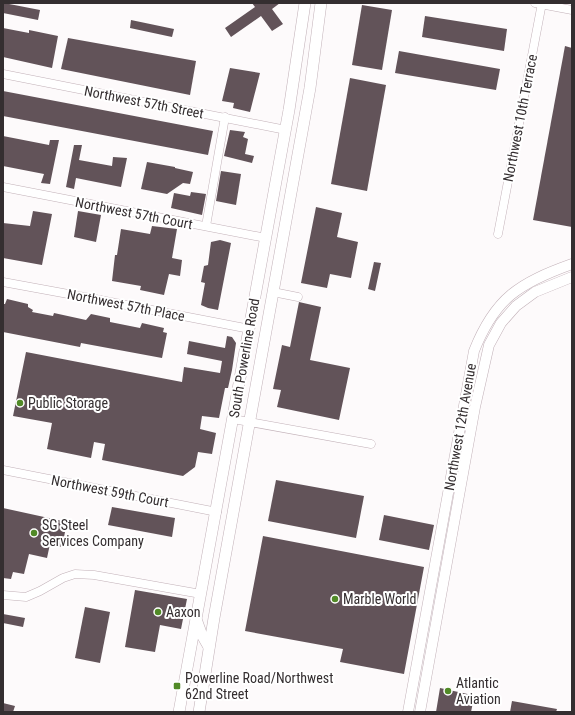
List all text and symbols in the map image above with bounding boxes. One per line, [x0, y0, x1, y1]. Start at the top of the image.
street label: Northwest 10th Terrace [500, 53, 540, 183]
street label: Northwest 57th Street [83, 83, 205, 121]
street label: Northwest 57th Court [74, 194, 194, 232]
street label: Northwest 57th Place [66, 286, 186, 324]
street label: South Powerline Road [226, 297, 262, 419]
street label: Northwest 12th Avenue [441, 362, 479, 492]
place label: Public Storage [28, 395, 108, 411]
marker: Public Storage [15, 398, 25, 408]
street label: Northwest 59th Court [50, 472, 170, 510]
place label: SG Steel Services Company [42, 517, 144, 549]
marker: SG Steel Services Company [29, 528, 39, 538]
place label: Marble World [343, 591, 416, 607]
marker: Marble World [330, 594, 340, 604]
place label: Aaxon [166, 604, 201, 620]
marker: Aaxon [153, 607, 163, 617]
place label: Powerline Road/Northwest 62nd Street [185, 670, 333, 702]
place label: Atlantic Aviation [456, 675, 501, 707]
marker: Powerline Road/Northwest 62nd Street [172, 681, 182, 691]
marker: Atlantic Aviation [443, 686, 453, 696]

